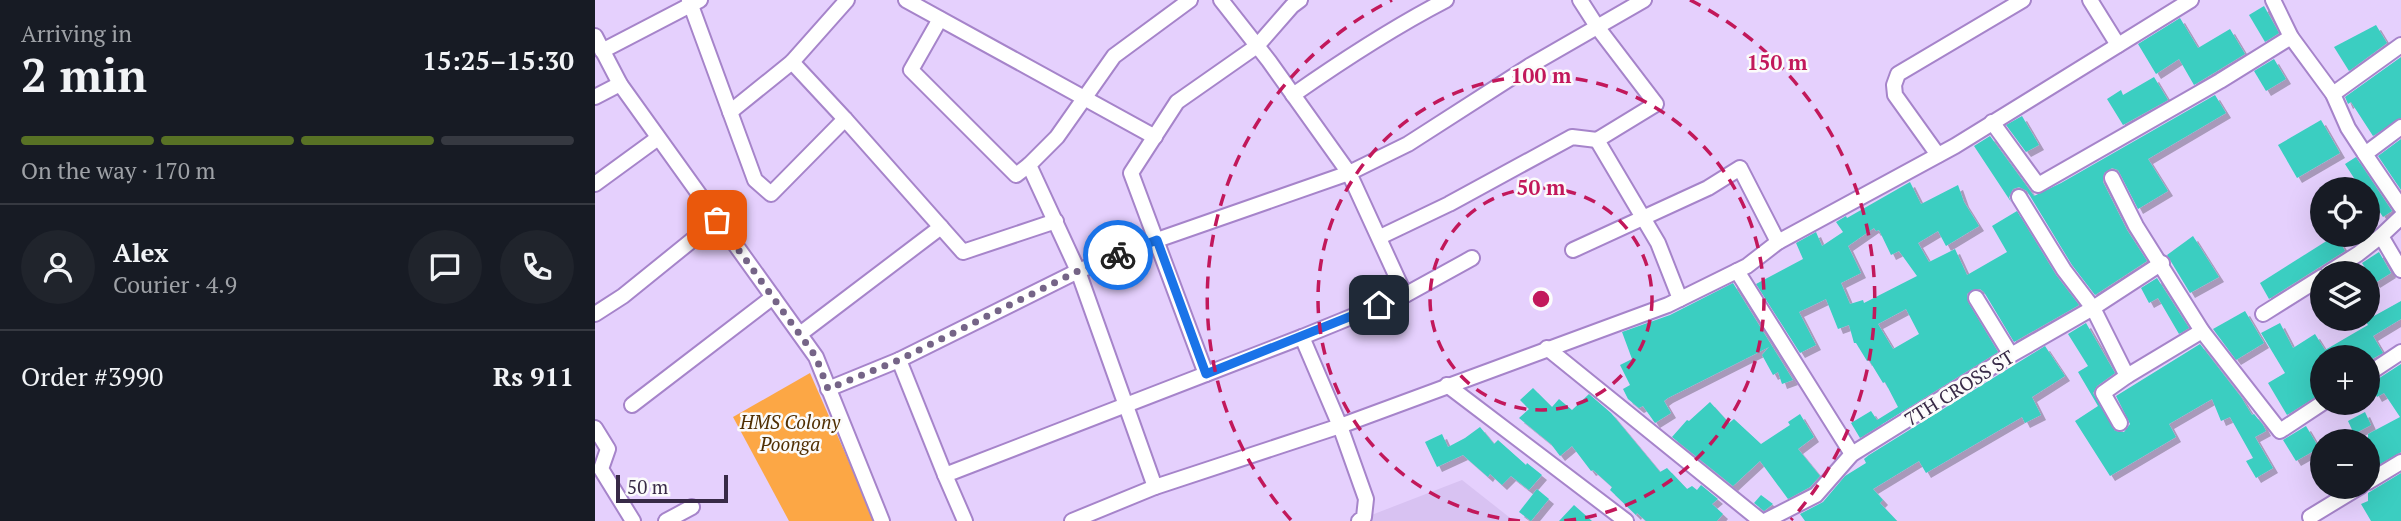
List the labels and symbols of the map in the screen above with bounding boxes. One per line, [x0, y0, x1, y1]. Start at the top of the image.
text: 150 m [1747, 48, 1808, 76]
text: 100 m [1511, 61, 1572, 89]
text: 50 m [1517, 173, 1566, 201]
pin [687, 190, 747, 250]
courier [1083, 220, 1153, 290]
pin [1349, 275, 1409, 335]
centre of rings [1529, 287, 1553, 311]
street label: 7TH CROSS ST [1899, 344, 2019, 431]
park label: HMS Colony Poonga [739, 409, 841, 456]
scale bar [616, 472, 728, 504]

